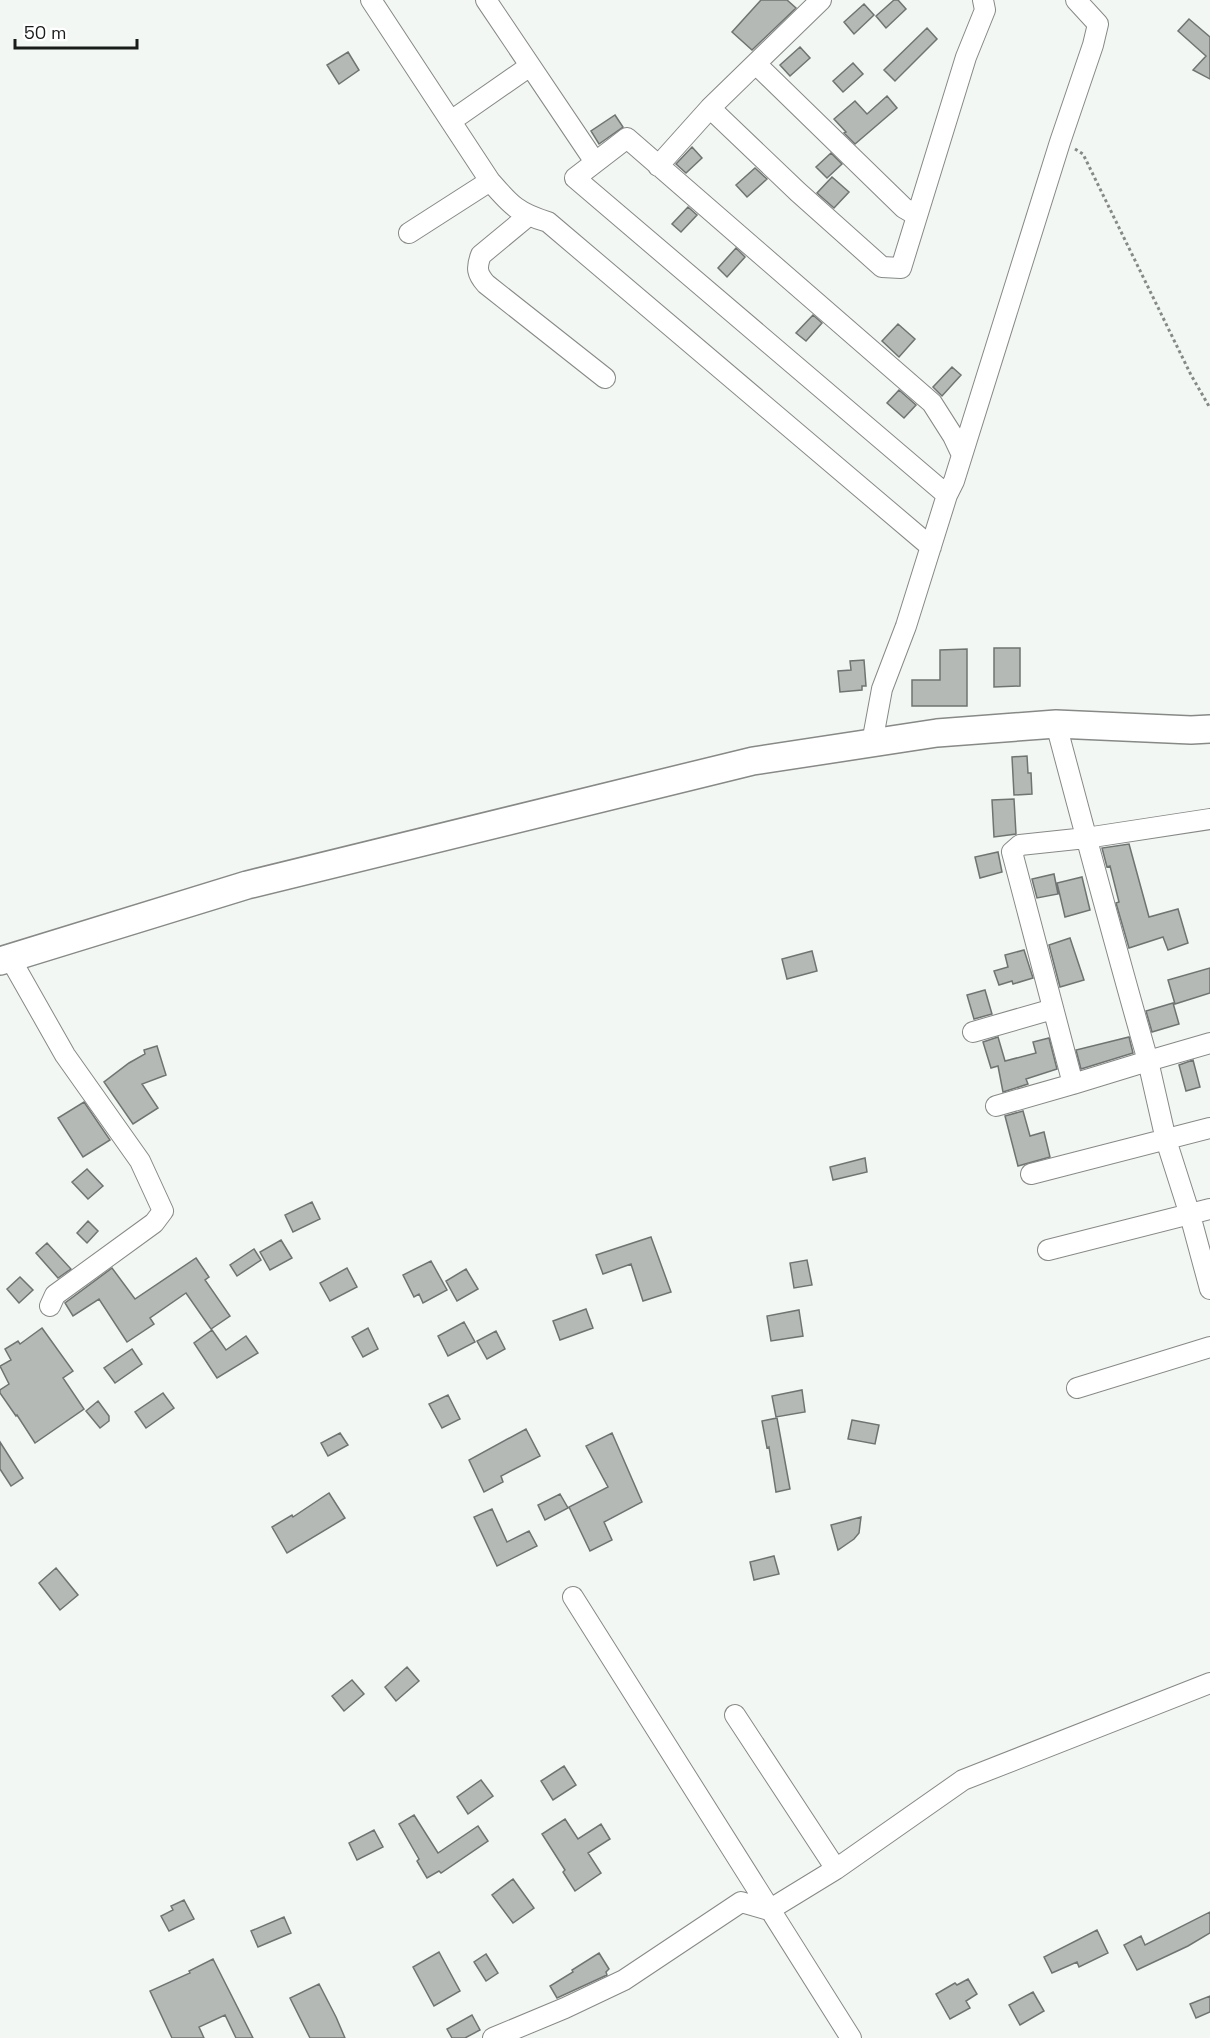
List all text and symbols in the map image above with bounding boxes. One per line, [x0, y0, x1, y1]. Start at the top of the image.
scale bar [15, 12, 136, 50]
text: 50 m [24, 21, 66, 44]

